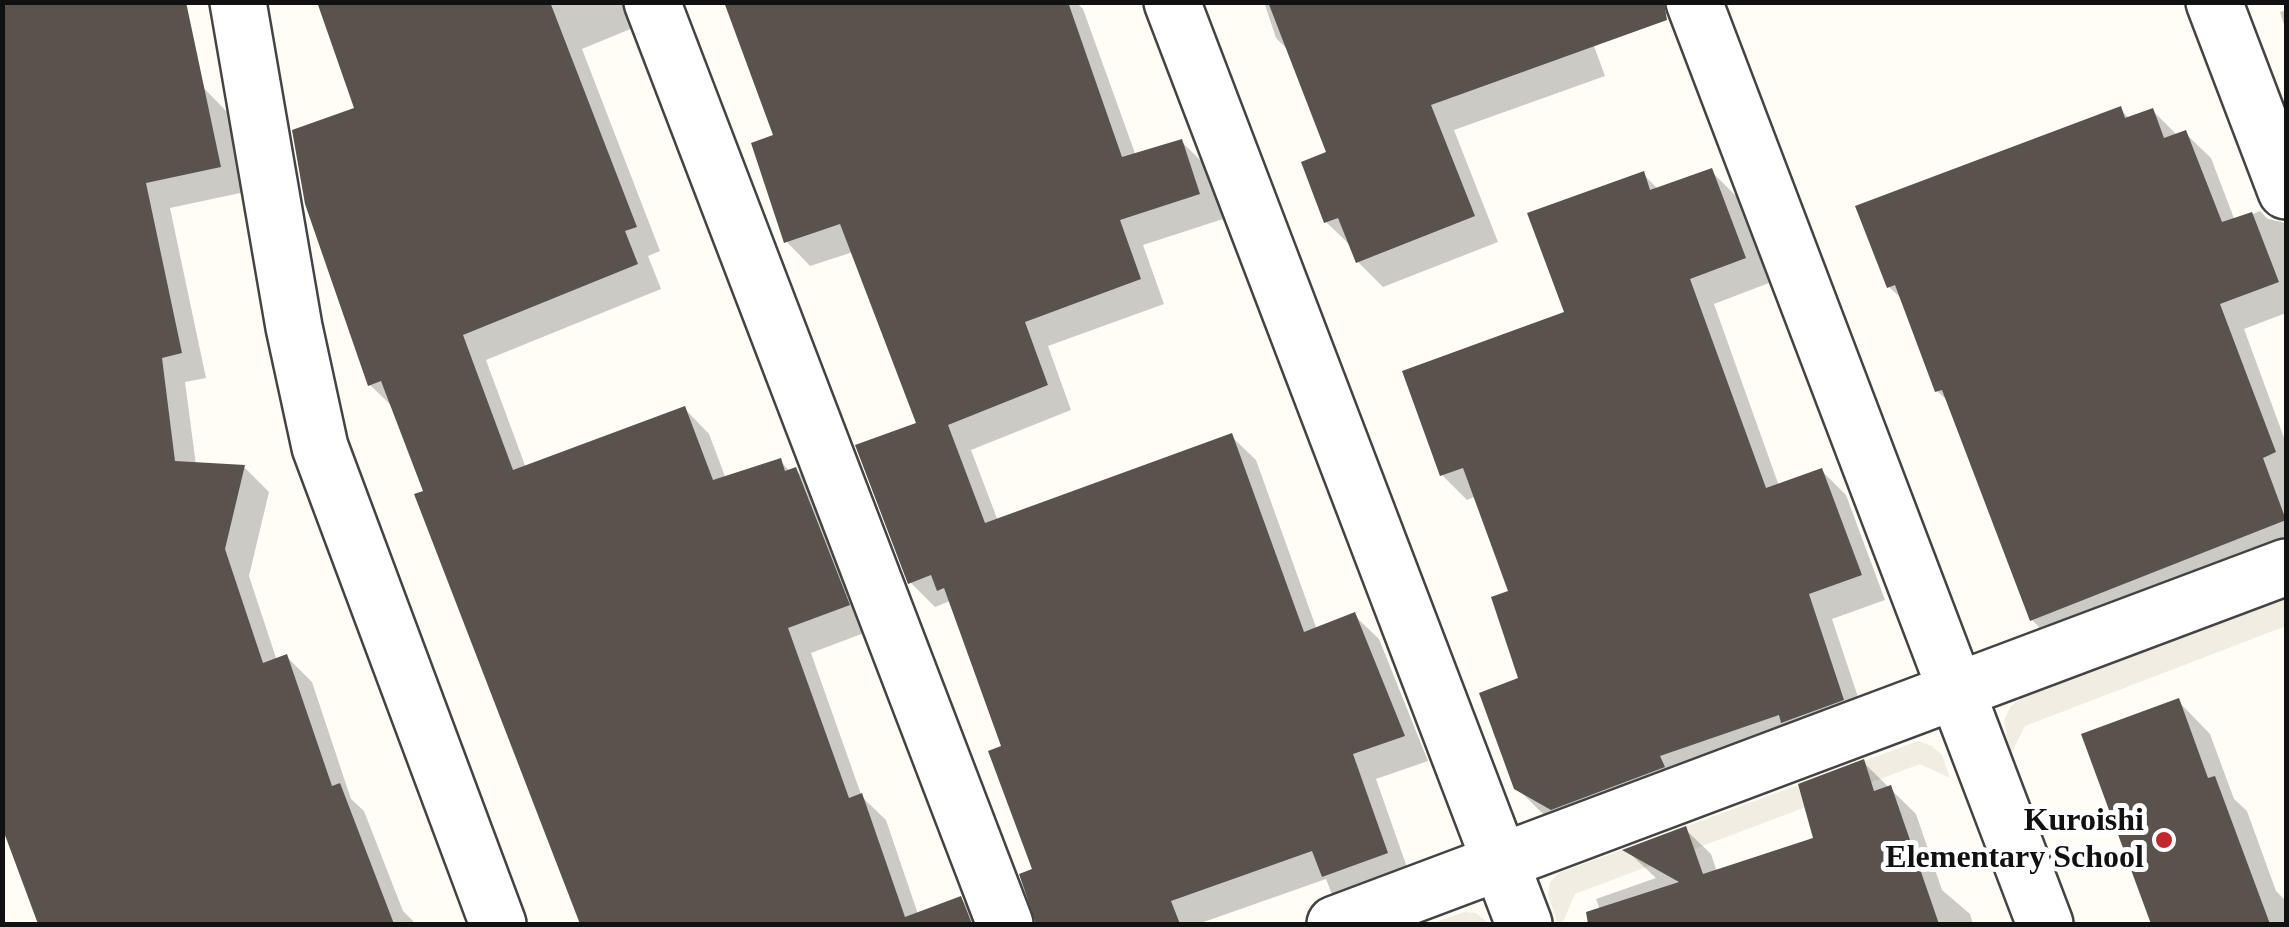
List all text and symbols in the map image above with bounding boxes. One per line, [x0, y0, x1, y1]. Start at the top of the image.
place label: Kuroishi Elementary School [1885, 803, 2144, 878]
marker: Kuroishi Elementary School [2153, 829, 2175, 851]

